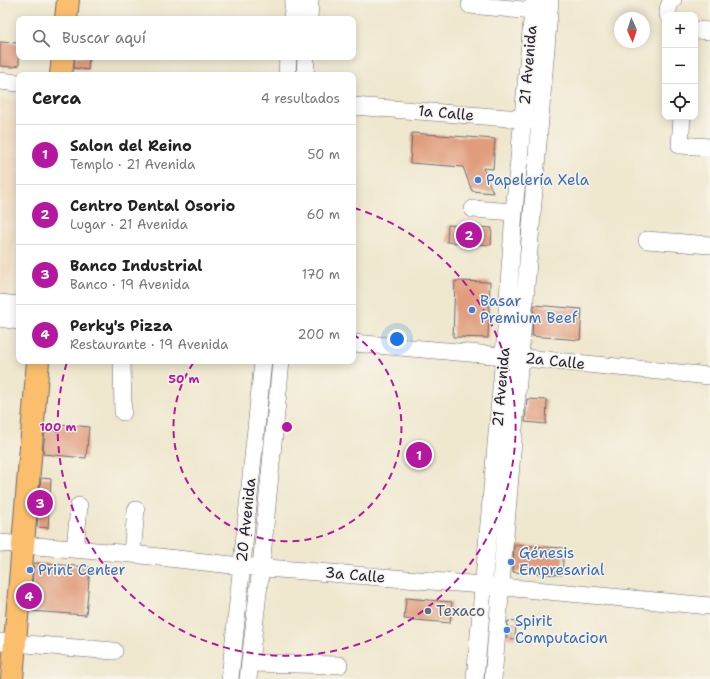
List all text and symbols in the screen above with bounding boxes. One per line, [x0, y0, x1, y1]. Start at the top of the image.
north arrow [614, 12, 650, 48]
map controls [662, 12, 698, 120]
button: + [662, 12, 698, 48]
search box [16, 16, 356, 60]
street label: 21 Avenida [515, 24, 542, 106]
icon: search [30, 27, 52, 49]
text: Buscar aquí [62, 28, 146, 48]
button: − [662, 48, 698, 84]
button: locate [662, 84, 698, 120]
text: Cerca [32, 87, 81, 109]
text: 4 resultados [261, 90, 340, 107]
street label: 1a Calle [417, 101, 475, 125]
text: Salon del Reino [70, 136, 192, 156]
text: 1 [42, 146, 48, 163]
text: 50 m [307, 146, 340, 163]
text: Templo · 21 Avenida [70, 156, 195, 173]
place label: Papelería Xela [486, 170, 590, 190]
marker: Papelería Xela [473, 175, 483, 185]
text: Centro Dental Osorio [70, 196, 235, 216]
text: 2 [40, 206, 50, 223]
text: 60 m [307, 206, 340, 223]
text: Lugar · 21 Avenida [70, 216, 188, 233]
pin: 2 [456, 220, 482, 250]
text: Banco Industrial [70, 256, 203, 276]
text: 3 [40, 266, 50, 283]
text: 170 m [302, 266, 340, 283]
text: Banco · 19 Avenida [70, 276, 190, 293]
place label: Basar Premium Beef [480, 291, 578, 328]
marker: Basar Premium Beef [467, 305, 477, 315]
text: Perky's Pizza [70, 316, 172, 336]
text: 4 [40, 326, 50, 343]
text: 200 m [298, 326, 340, 343]
your location [387, 329, 407, 349]
text: Restaurante · 19 Avenida [70, 336, 228, 353]
street label: 21 Avenida [488, 346, 515, 428]
street label: 2a Calle [524, 348, 586, 374]
text: 50 m [169, 371, 200, 387]
text: 100 m [40, 419, 77, 435]
centre of rings [280, 420, 294, 434]
pin: 1 [406, 440, 432, 470]
street label: 20 Avenida [232, 476, 260, 563]
pin: 3 [27, 488, 53, 518]
place label: Génesis Empresarial [519, 543, 605, 580]
marker: Génesis Empresarial [506, 557, 516, 567]
place label: Print Center [38, 560, 126, 580]
street label: 3a Calle [324, 562, 386, 588]
marker: Print Center [25, 565, 35, 575]
pin: 4 [16, 581, 42, 611]
place label: Texaco [436, 601, 485, 621]
marker: Texaco [423, 606, 433, 616]
place label: Spirit Computacion [515, 611, 608, 648]
marker: Spirit Computacion [502, 625, 512, 635]

